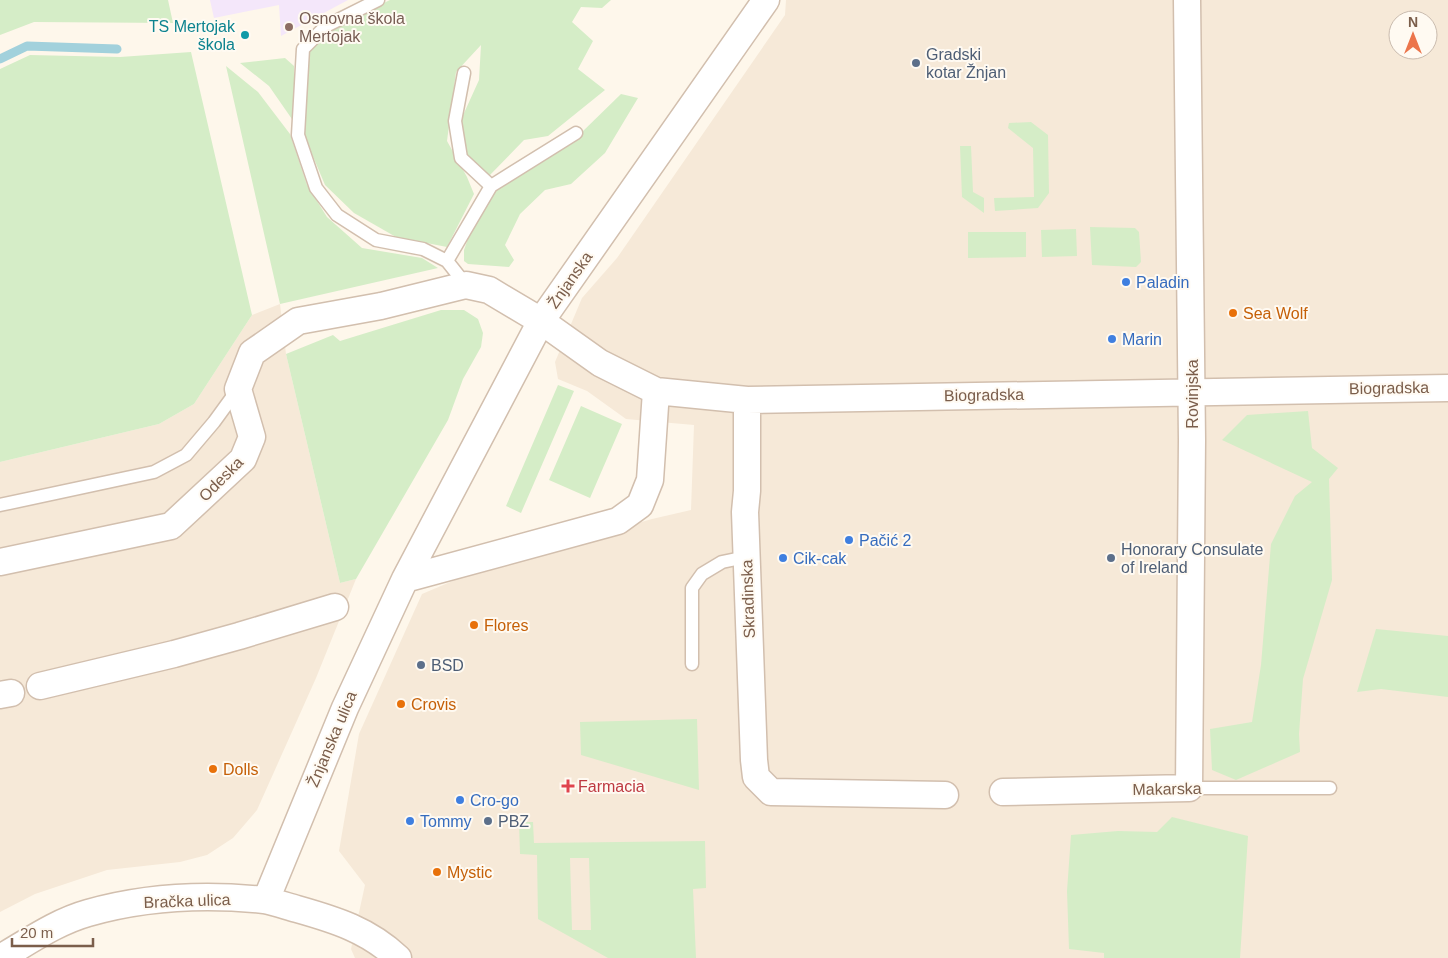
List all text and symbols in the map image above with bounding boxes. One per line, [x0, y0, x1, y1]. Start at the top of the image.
place label: Osnovna škola Mertojak [299, 10, 405, 45]
north arrow [1388, 10, 1438, 60]
text: N [1408, 14, 1418, 30]
place label: TS Mertojak škola [149, 18, 236, 53]
marker: Osnovna škola Mertojak [283, 21, 295, 33]
marker: TS Mertojak škola [239, 29, 251, 41]
place label: Gradski kotar Žnjan [926, 46, 1006, 81]
marker: Gradski kotar Žnjan [910, 57, 922, 69]
street label: Žnjanska [544, 248, 596, 311]
place label: Paladin [1136, 274, 1189, 291]
marker: Paladin [1120, 276, 1132, 288]
place label: Sea Wolf [1243, 305, 1308, 322]
marker: Sea Wolf [1227, 307, 1239, 319]
place label: Marin [1122, 331, 1162, 348]
marker: Marin [1106, 333, 1118, 345]
street label: Rovinjska [1184, 359, 1201, 429]
street label: Biogradska [1349, 379, 1429, 397]
street label: Biogradska [944, 386, 1024, 404]
street label: Odeska [195, 453, 247, 505]
place label: Pačić 2 [859, 532, 912, 549]
marker: Pačić 2 [843, 534, 855, 546]
place label: Honorary Consulate of Ireland [1121, 541, 1263, 576]
place label: Cik-cak [793, 550, 847, 567]
marker: Cik-cak [777, 552, 789, 564]
marker: Honorary Consulate of Ireland [1105, 552, 1117, 564]
street label: Skradinska [738, 559, 758, 639]
place label: Flores [484, 617, 528, 634]
marker: Flores [468, 619, 480, 631]
place label: BSD [431, 657, 464, 674]
marker: BSD [415, 659, 427, 671]
street label: Žnjanska ulica [303, 688, 360, 789]
place label: Crovis [411, 696, 456, 713]
marker: Crovis [395, 698, 407, 710]
place label: Dolls [223, 761, 259, 778]
marker: Dolls [207, 763, 219, 775]
place label: Farmacia [578, 778, 645, 795]
marker: Farmacia [562, 780, 574, 792]
street label: Makarska [1132, 780, 1202, 798]
place label: Cro-go [470, 792, 519, 809]
marker: Cro-go [454, 794, 466, 806]
place label: Tommy [420, 813, 472, 830]
place label: PBZ [498, 813, 529, 830]
marker: Tommy [404, 815, 416, 827]
marker: PBZ [482, 815, 494, 827]
place label: Mystic [447, 864, 492, 881]
marker: Mystic [431, 866, 443, 878]
street label: Bračka ulica [143, 891, 231, 911]
scale bar [12, 916, 94, 948]
text: 20 m [20, 924, 53, 941]

